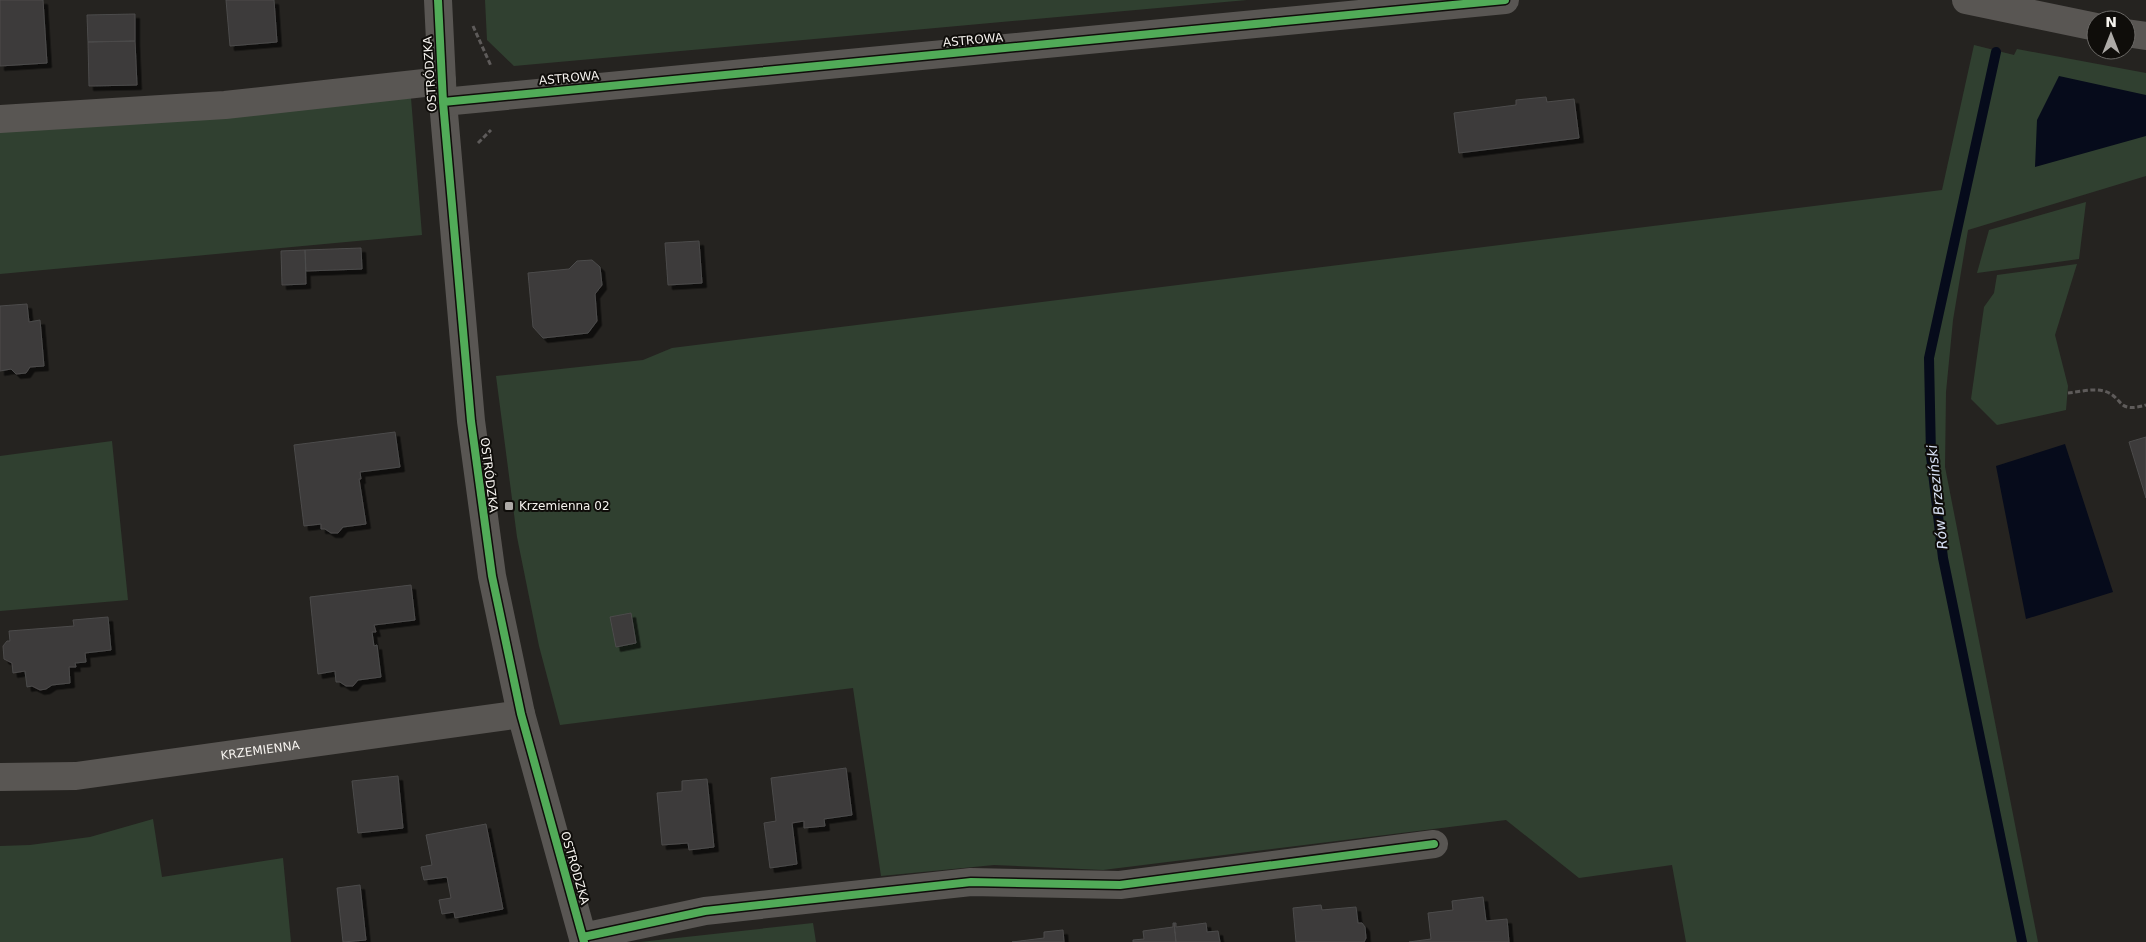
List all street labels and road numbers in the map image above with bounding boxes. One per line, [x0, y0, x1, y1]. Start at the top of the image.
street label: ASTROWA [942, 30, 1004, 50]
street label: OSTRÓDZKA [419, 35, 440, 112]
street label: ASTROWA [538, 68, 600, 88]
street label: OSTRÓDZKA [477, 437, 502, 514]
street label: KRZEMIENNA [220, 738, 301, 763]
street label: OSTRÓDZKA [558, 829, 593, 907]

